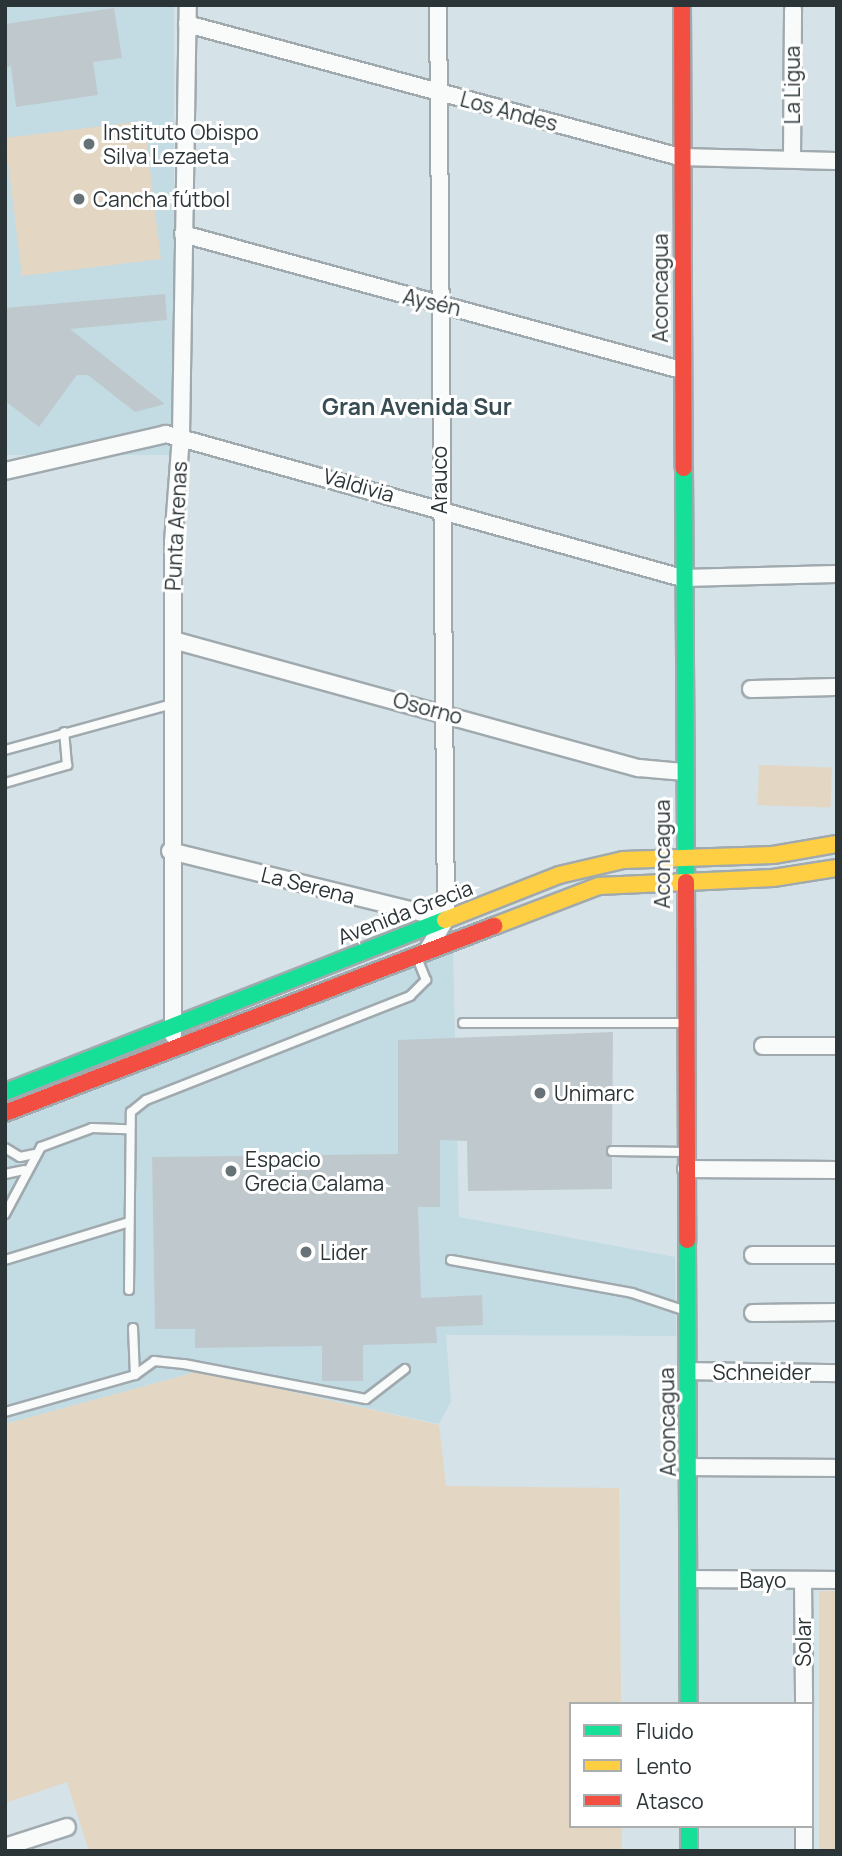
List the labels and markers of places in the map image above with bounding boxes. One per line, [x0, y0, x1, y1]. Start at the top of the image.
place label: Instituto Obispo Silva Lezaeta [103, 119, 259, 169]
marker: Instituto Obispo Silva Lezaeta [81, 136, 97, 152]
place label: Cancha fútbol [93, 186, 230, 212]
marker: Cancha fútbol [71, 191, 87, 207]
place label: Unimarc [554, 1080, 635, 1106]
marker: Unimarc [532, 1085, 548, 1101]
place label: Espacio Grecia Calama [245, 1146, 384, 1196]
marker: Espacio Grecia Calama [223, 1163, 239, 1179]
place label: Lider [320, 1239, 368, 1265]
marker: Lider [298, 1244, 314, 1260]

